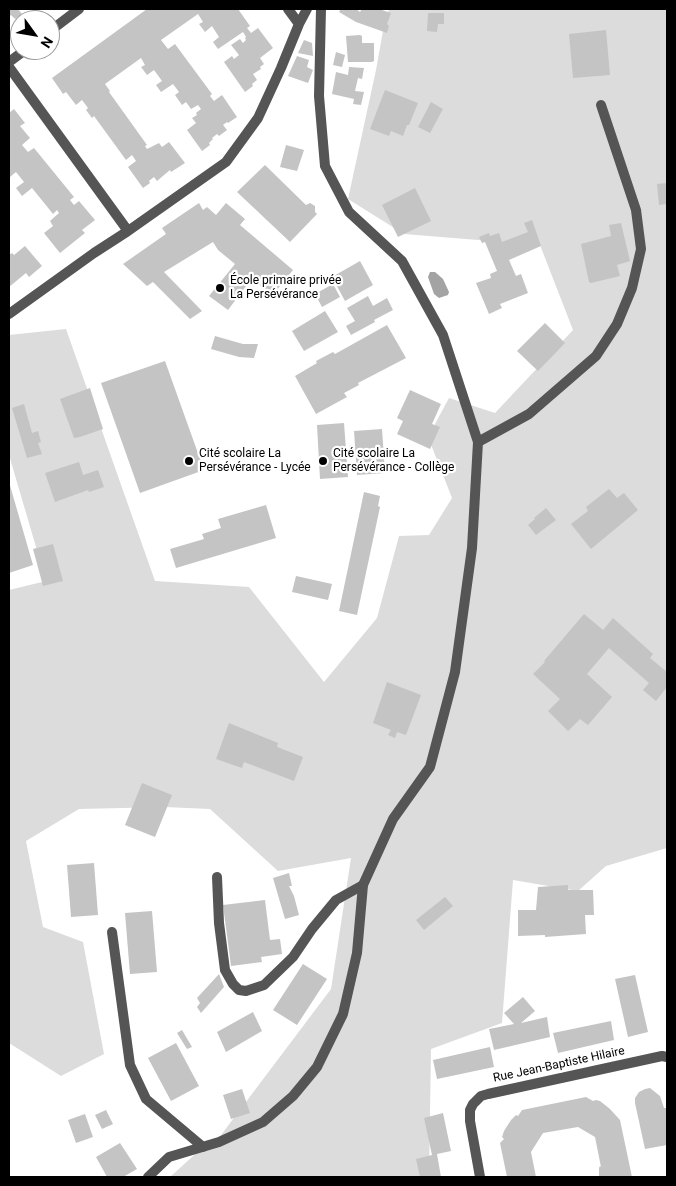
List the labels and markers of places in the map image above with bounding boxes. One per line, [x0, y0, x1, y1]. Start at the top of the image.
place label: École primaire privée La Persévérance [230, 274, 341, 302]
marker: École primaire privée La Persévérance [214, 282, 226, 294]
place label: Cité scolaire La Persévérance - Lycée [199, 447, 311, 475]
place label: Cité scolaire La Persévérance - Collège [333, 447, 454, 475]
marker: Cité scolaire La Persévérance - Lycée [183, 455, 195, 467]
marker: Cité scolaire La Persévérance - Collège [317, 455, 329, 467]

